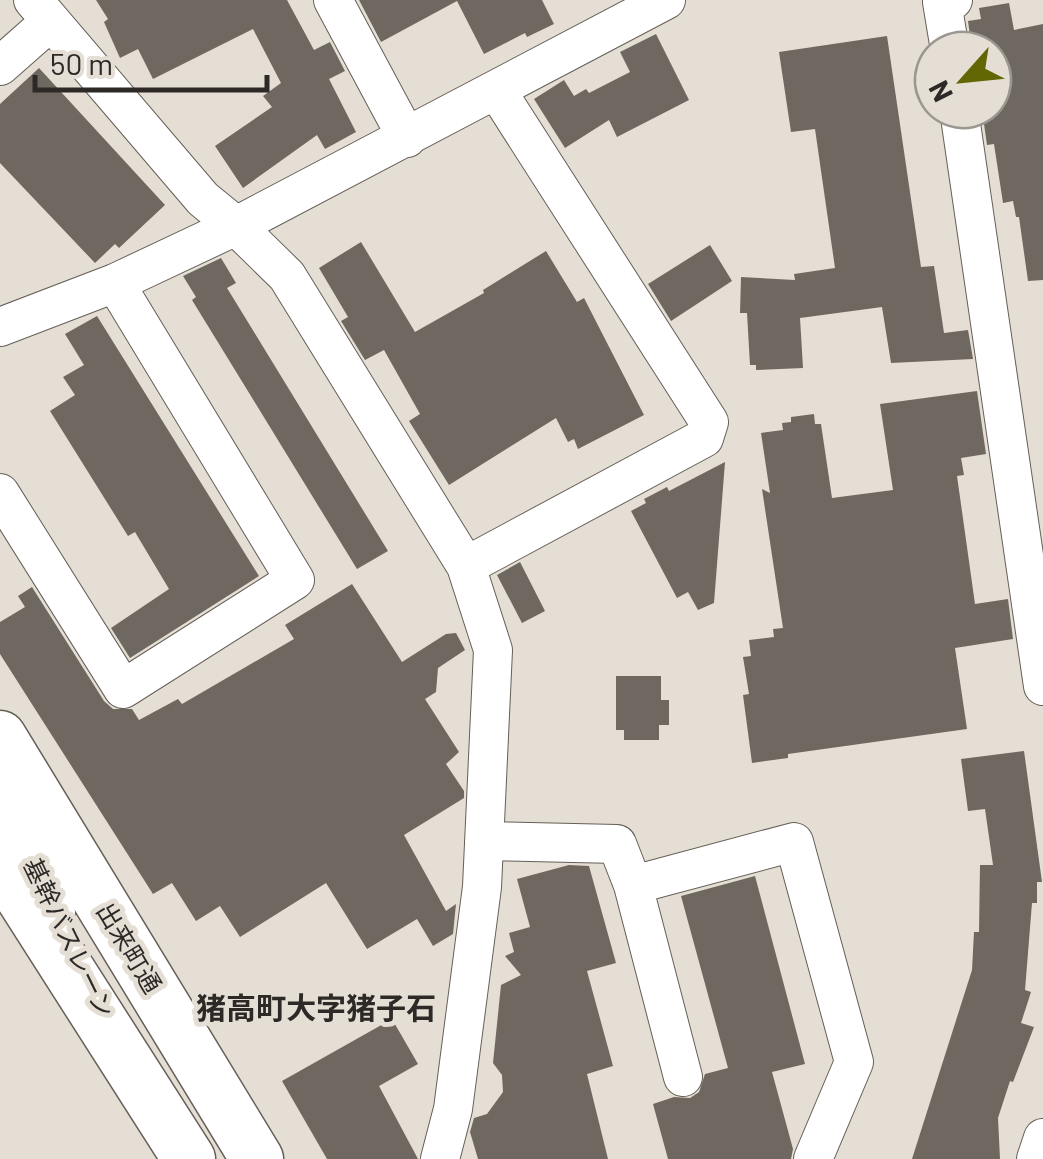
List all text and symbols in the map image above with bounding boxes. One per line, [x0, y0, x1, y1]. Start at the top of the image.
scale bar [35, 30, 268, 92]
north arrow [913, 30, 1013, 130]
text: 50 m [50, 45, 113, 81]
text: N [920, 76, 959, 108]
street label: 基幹バスレーン [18, 853, 121, 1022]
street label: 出来町通 [91, 897, 168, 998]
district label: 猪高町大字猪子石 [196, 989, 436, 1025]

